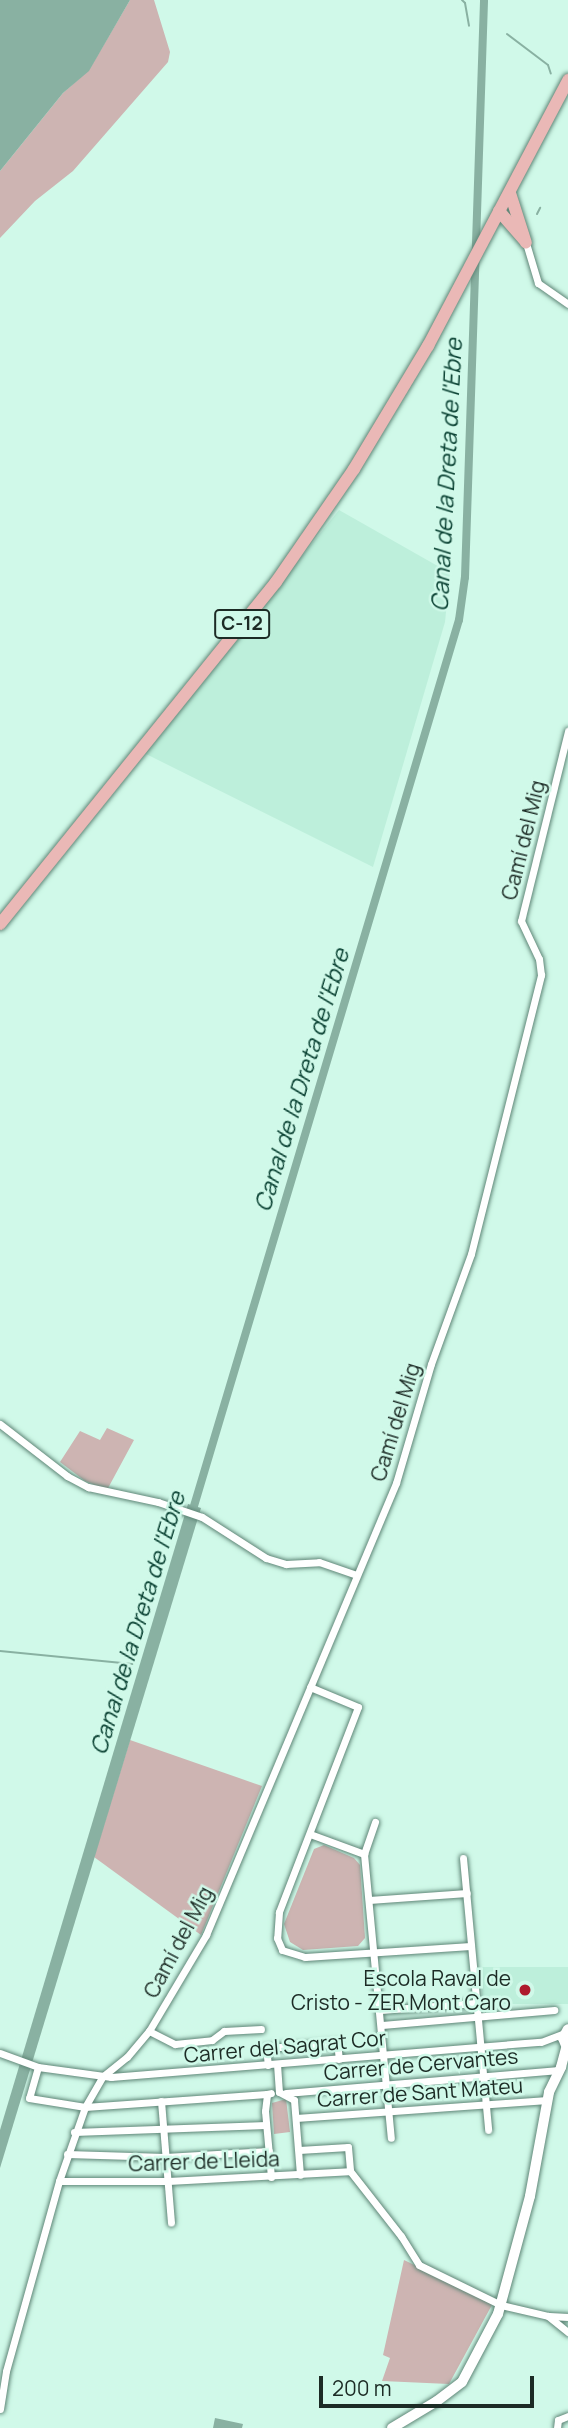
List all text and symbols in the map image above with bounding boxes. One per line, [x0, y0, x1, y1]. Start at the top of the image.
water label: Canal de la Dreta de l'Ebre [425, 338, 467, 612]
road number: C-12 [214, 608, 270, 639]
street label: Camí del Mig [496, 778, 550, 902]
water label: Canal de la Dreta de l'Ebre [248, 945, 354, 1215]
street label: Camí del Mig [365, 1360, 425, 1484]
water label: Canal de la Dreta de l'Ebre [84, 1488, 190, 1758]
street label: Camí del Mig [138, 1882, 218, 2002]
place label: Escola Raval de Cristo - ZER Mont Caro [291, 1965, 511, 2015]
marker: Escola Raval de Cristo - ZER Mont Caro [517, 1982, 533, 1998]
street label: Carrer del Sagrat Cor [183, 2025, 387, 2067]
street label: Carrer de Cervantes [323, 2043, 519, 2085]
street label: Carrer de Sant Mateu [316, 2072, 524, 2112]
street label: Carrer de Lleida [128, 2146, 280, 2176]
scale bar [323, 2362, 538, 2406]
text: 200 m [332, 2374, 392, 2402]

